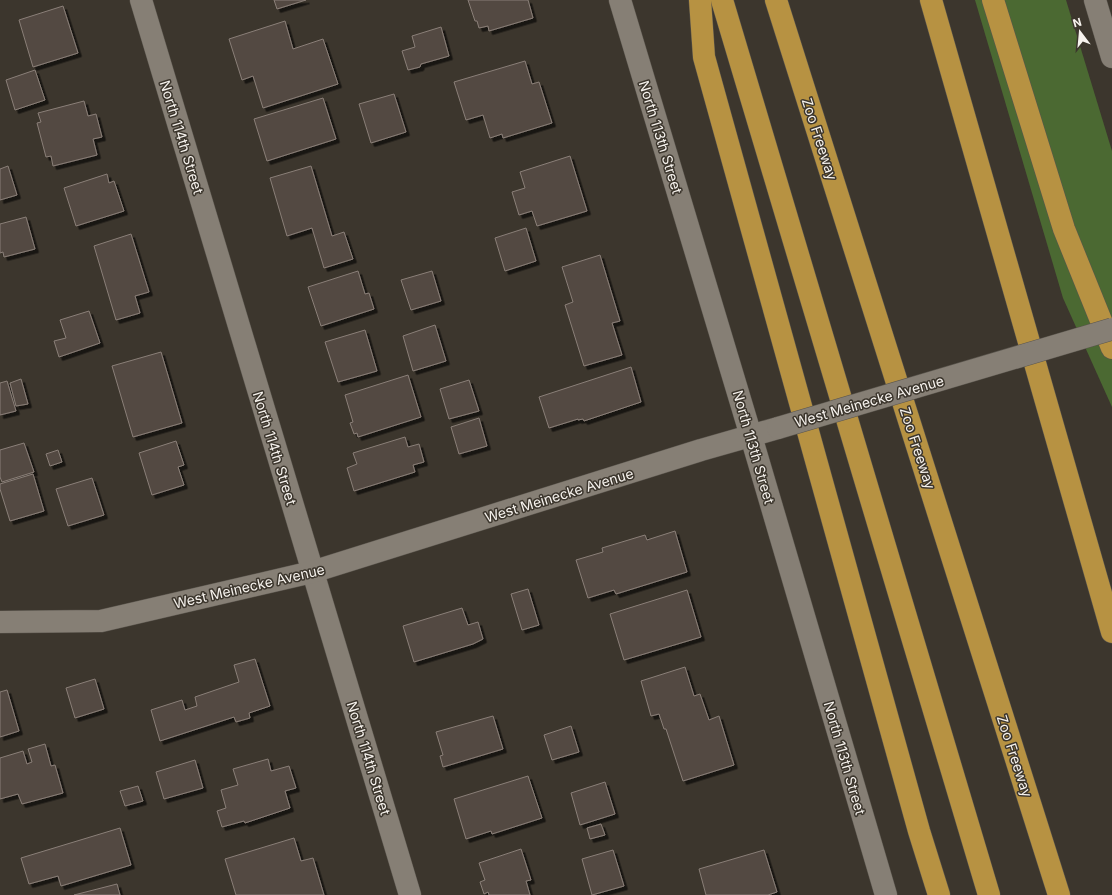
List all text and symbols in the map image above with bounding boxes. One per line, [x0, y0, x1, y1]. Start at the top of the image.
north arrow [1060, 12, 1100, 52]
text: N [1071, 15, 1083, 30]
street label: North 114th Street [157, 78, 207, 196]
street label: North 113th Street [636, 78, 686, 196]
street label: Zoo Freeway [799, 96, 841, 182]
street label: West Meinecke Avenue [792, 372, 946, 430]
street label: North 113th Street [730, 388, 778, 506]
street label: North 114th Street [250, 389, 300, 507]
street label: Zoo Freeway [897, 405, 939, 491]
street label: West Meinecke Avenue [483, 464, 635, 526]
street label: West Meinecke Avenue [172, 560, 326, 612]
street label: North 114th Street [344, 699, 394, 817]
street label: North 113th Street [821, 699, 869, 817]
street label: Zoo Freeway [994, 713, 1036, 799]

